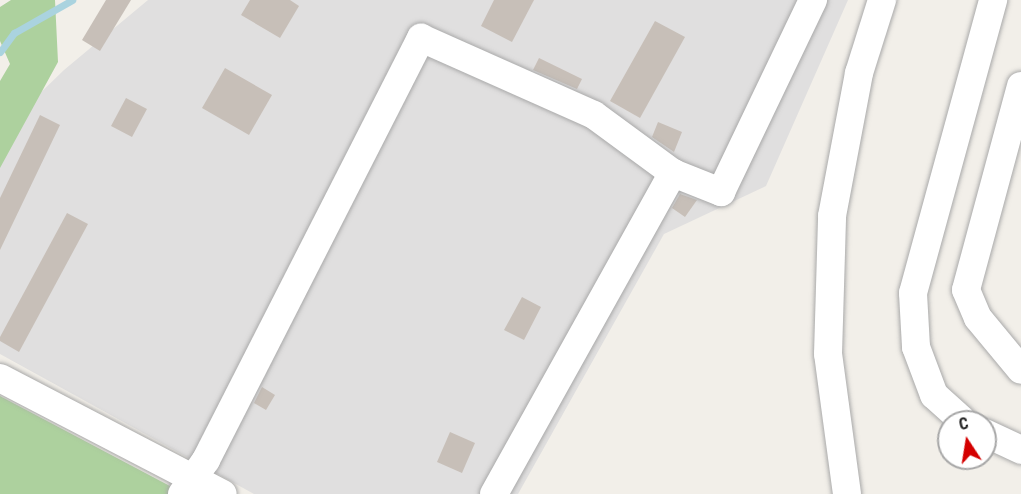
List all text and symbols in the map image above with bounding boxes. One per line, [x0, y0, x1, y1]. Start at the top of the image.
north arrow [937, 410, 997, 470]
text: С [957, 414, 970, 434]

